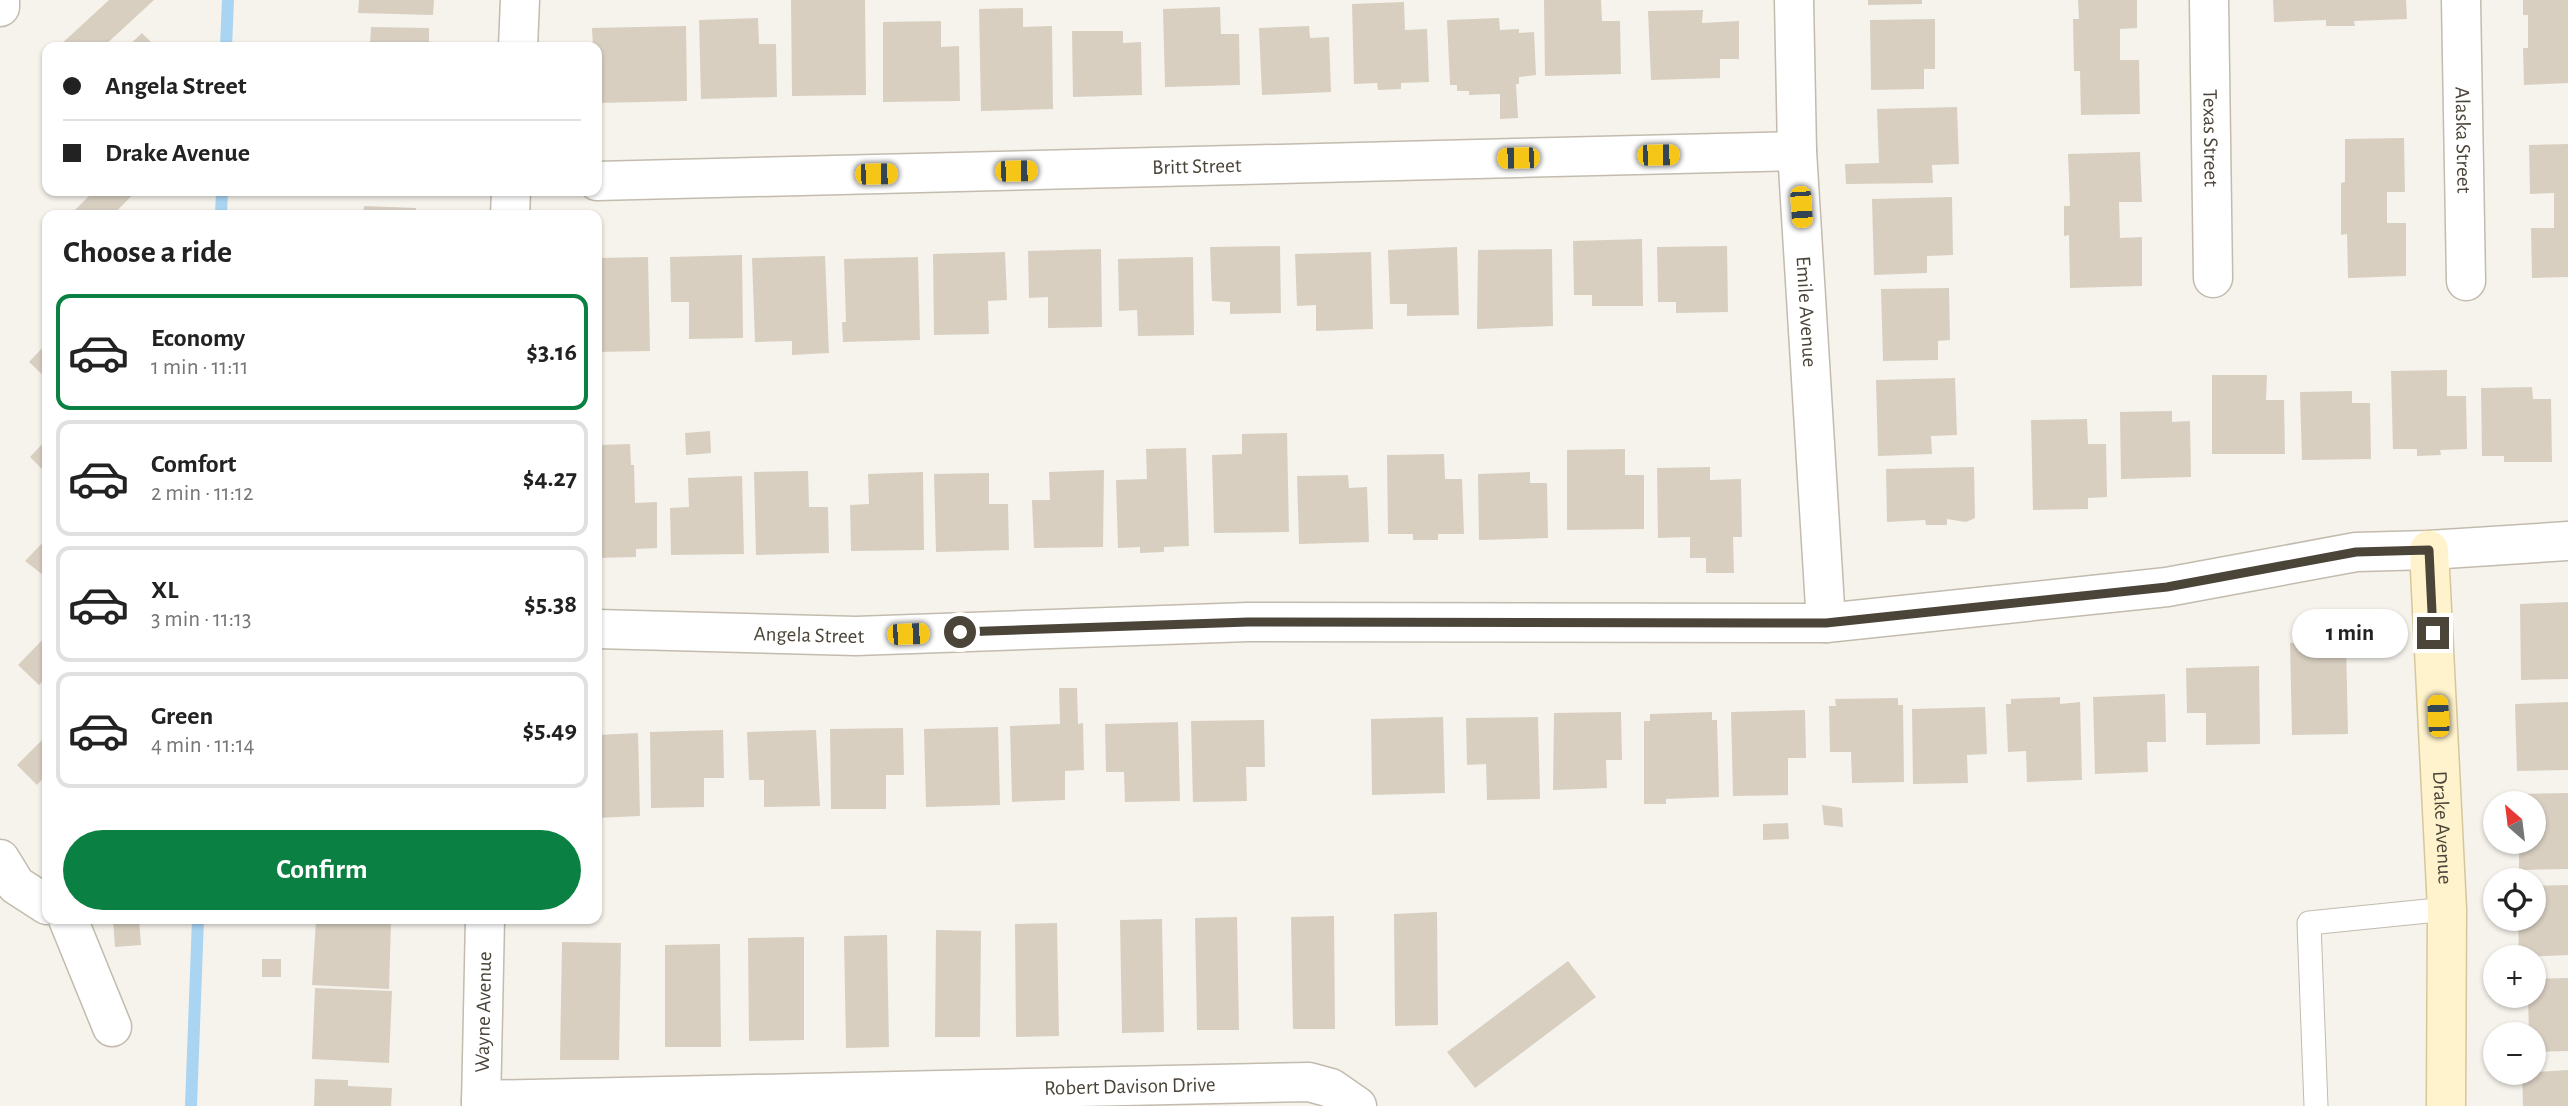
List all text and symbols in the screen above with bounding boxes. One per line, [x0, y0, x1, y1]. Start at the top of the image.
text: Angela Street [105, 73, 247, 99]
street label: Alaska Street [2452, 86, 2475, 194]
street label: Texas Street [2200, 89, 2222, 187]
text: Drake Avenue [105, 140, 250, 166]
car [1637, 144, 1680, 166]
car [1497, 147, 1540, 169]
street label: Britt Street [1152, 154, 1242, 178]
car [995, 160, 1038, 182]
car [855, 163, 898, 185]
car [1790, 185, 1813, 229]
text: Choose a ride [63, 236, 232, 268]
street label: Emile Avenue [1793, 255, 1821, 368]
icon: car [67, 321, 130, 384]
text: Economy [151, 325, 245, 351]
text: $3.16 [526, 339, 577, 365]
text: 1 min · 11:11 [151, 356, 248, 379]
icon: car [67, 447, 130, 510]
text: Comfort [151, 451, 236, 477]
text: $4.27 [523, 465, 577, 491]
text: 2 min · 11:12 [151, 482, 253, 505]
icon: car [67, 573, 130, 636]
text: XL [151, 577, 178, 603]
text: $5.38 [524, 591, 577, 617]
text: 3 min · 11:13 [151, 608, 251, 631]
callout: 1 min [2293, 608, 2408, 658]
route start [944, 616, 976, 648]
route end [2417, 617, 2449, 649]
text: 1 min [2326, 622, 2374, 645]
street label: Angela Street [753, 623, 865, 647]
car [887, 623, 930, 645]
car [2427, 694, 2450, 738]
icon: car [67, 699, 130, 762]
text: Green [151, 703, 213, 729]
text: $5.49 [522, 717, 577, 743]
text: 4 min · 11:14 [151, 734, 255, 757]
street label: Drake Avenue [2430, 770, 2456, 885]
north arrow [2483, 791, 2546, 854]
map controls [2483, 791, 2546, 1085]
button: Confirm [63, 830, 581, 910]
button: locate [2483, 868, 2546, 931]
button: + [2483, 945, 2546, 1008]
street label: Wayne Avenue [471, 951, 495, 1073]
button: − [2483, 1022, 2546, 1085]
street label: Robert Davison Drive [1044, 1074, 1216, 1098]

